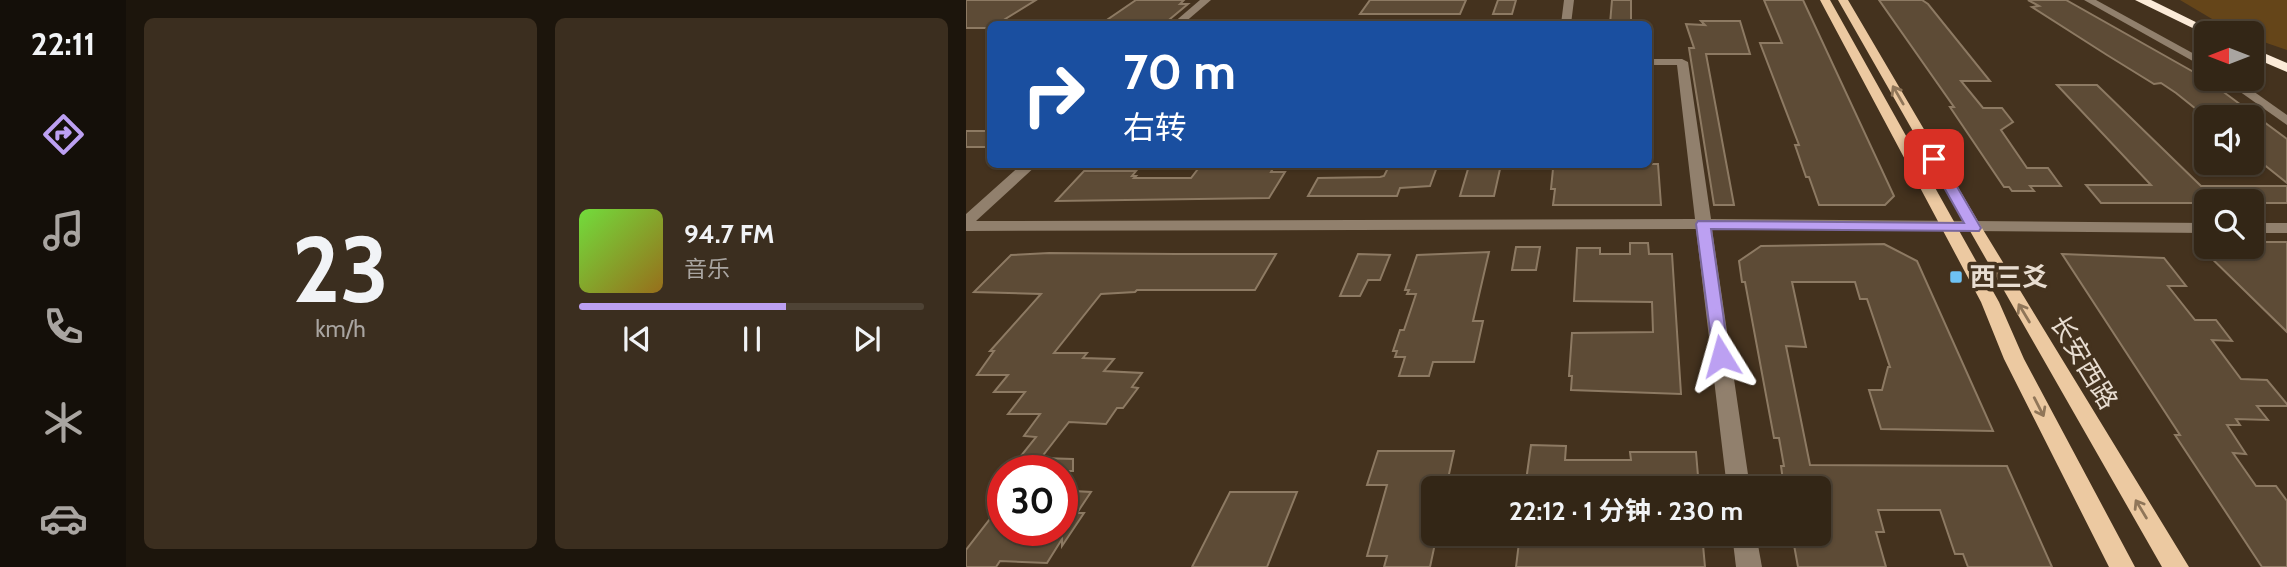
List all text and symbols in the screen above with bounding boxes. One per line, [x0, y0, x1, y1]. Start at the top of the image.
north arrow [2194, 21, 2264, 91]
map controls [2194, 21, 2264, 259]
text: 22:11 [31, 24, 95, 63]
text: 70 m [1123, 42, 1236, 101]
icon: right [1008, 49, 1099, 140]
one-way arrow [1891, 86, 1905, 106]
button: sound [2194, 105, 2264, 175]
text: 右转 [1123, 108, 1187, 147]
icon: directions [39, 110, 88, 159]
pin [1904, 129, 1964, 189]
icon: arrive [1915, 140, 1953, 178]
button: search [2194, 189, 2264, 259]
icon: music [39, 206, 88, 255]
text: 23 [292, 214, 389, 325]
text: 94.7 FM [684, 218, 775, 250]
text: 音乐 [684, 255, 730, 283]
place label: 西三爻 [1970, 261, 2048, 293]
marker: 西三爻 [1948, 269, 1964, 285]
icon: phone [39, 302, 88, 351]
one-way arrow [2017, 304, 2031, 324]
street label: 长安西路 [2043, 309, 2125, 415]
text: km/h [315, 315, 366, 343]
position arrow [1684, 319, 1758, 393]
icon: previous [618, 320, 656, 358]
icon: pause [733, 320, 771, 358]
icon: next [848, 320, 886, 358]
one-way arrow [2032, 396, 2046, 417]
icon: climate [39, 398, 88, 447]
speed limit sign: 30 [987, 455, 1078, 546]
icon: car [39, 494, 88, 543]
text: 22:12 · 1 分钟 · 230 m [1509, 495, 1743, 527]
one-way arrow [2134, 499, 2148, 519]

